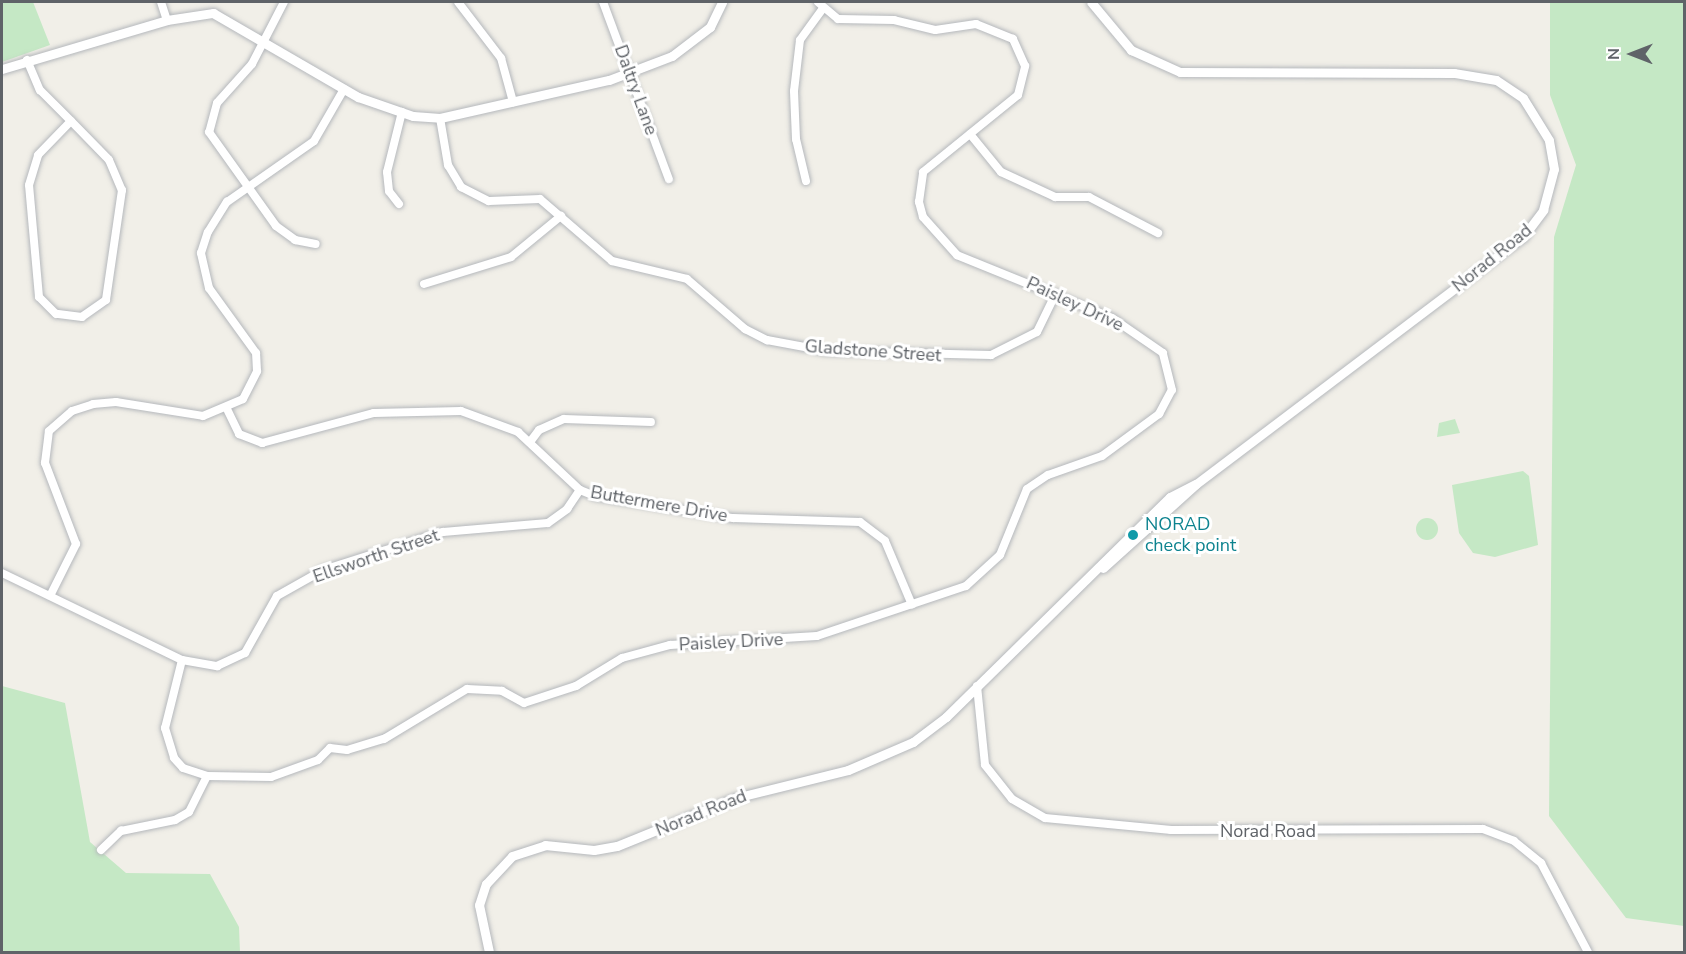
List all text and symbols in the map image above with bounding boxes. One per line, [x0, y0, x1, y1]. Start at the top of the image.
north arrow [1602, 24, 1662, 84]
street label: Daltry Lane [610, 42, 662, 138]
text: N [1603, 48, 1625, 60]
street label: Norad Road [1448, 219, 1536, 297]
street label: Paisley Drive [1023, 272, 1127, 336]
street label: Gladstone Street [804, 335, 942, 367]
street label: Buttermere Drive [589, 481, 729, 527]
place label: NORAD check point [1145, 514, 1236, 556]
street label: Ellsworth Street [310, 524, 442, 588]
marker: NORAD check point [1126, 528, 1140, 542]
street label: Paisley Drive [678, 628, 784, 656]
street label: Norad Road [652, 785, 750, 841]
street label: Norad Road [1220, 820, 1316, 842]

